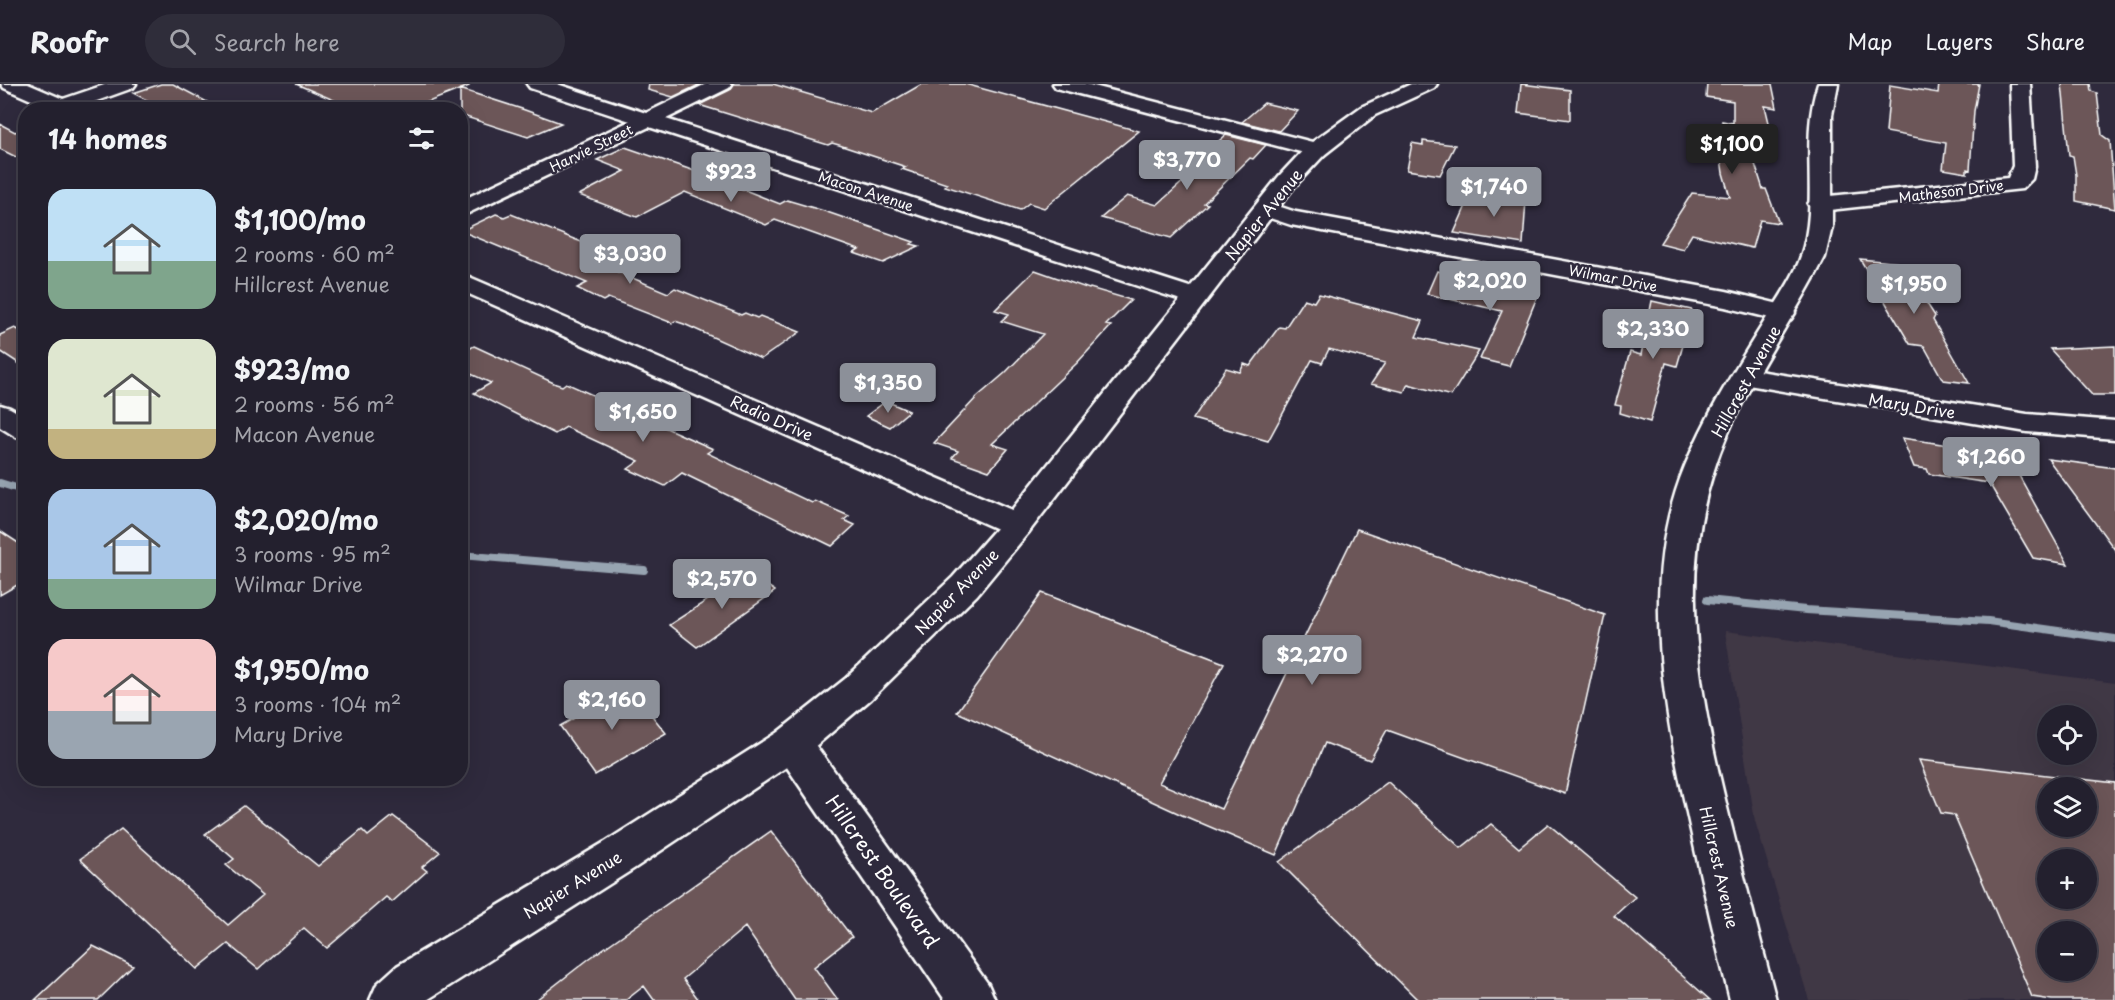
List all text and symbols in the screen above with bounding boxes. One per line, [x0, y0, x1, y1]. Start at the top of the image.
search box [145, 14, 565, 68]
text: Roofr [30, 20, 109, 63]
icon: search [166, 25, 199, 58]
text: Search here [214, 25, 339, 58]
text: Map [1848, 25, 1892, 57]
text: Layers [1925, 25, 1993, 57]
text: Share [2026, 25, 2085, 57]
text: 14 homes [48, 119, 167, 158]
street label: Harvie Street [546, 119, 637, 177]
icon: filters [405, 122, 438, 155]
pin: $1,100 [1683, 124, 1781, 175]
text: $1,100 [1700, 128, 1764, 158]
pin: $3,770 [1138, 140, 1236, 191]
text: $3,770 [1153, 144, 1221, 174]
pin: $923 [695, 152, 767, 203]
text: $923 [705, 156, 757, 186]
street label: Napier Avenue [1219, 163, 1308, 265]
street label: Macon Avenue [816, 166, 917, 216]
pin: $1,740 [1445, 167, 1543, 218]
text: $1,740 [1460, 171, 1528, 201]
street label: Matheson Drive [1897, 174, 2005, 208]
text: $1,100/mo [234, 200, 366, 239]
icon: home [96, 213, 168, 285]
pin: $3,030 [581, 234, 679, 285]
text: $3,030 [594, 238, 667, 268]
text: 2 rooms · 60 m² [234, 239, 395, 269]
street label: Wilmar Drive [1567, 259, 1660, 297]
pin: $2,020 [1441, 261, 1539, 312]
pin: $1,950 [1865, 264, 1963, 315]
text: $2,020 [1453, 265, 1527, 295]
text: $1,950 [1881, 268, 1947, 298]
text: Hillcrest Avenue [234, 269, 390, 299]
pin: $2,330 [1604, 309, 1702, 360]
text: $2,330 [1617, 313, 1689, 343]
street label: Hillcrest Avenue [1704, 321, 1786, 441]
text: $923/mo [234, 350, 350, 389]
icon: home [96, 363, 168, 435]
pin: $1,350 [839, 363, 937, 414]
text: $1,350 [854, 367, 922, 397]
street label: Mary Drive [1867, 386, 1957, 424]
street label: Radio Drive [727, 388, 817, 446]
text: 2 rooms · 56 m² [234, 389, 395, 419]
pin: $1,650 [594, 392, 692, 443]
text: $1,650 [609, 396, 677, 426]
text: Macon Avenue [234, 419, 375, 449]
pin: $1,260 [1942, 437, 2040, 488]
text: $1,260 [1957, 441, 2025, 471]
text: $2,020/mo [234, 500, 378, 539]
icon: home [96, 513, 168, 585]
text: 3 rooms · 95 m² [234, 539, 391, 569]
street label: Napier Avenue [909, 542, 1004, 639]
pin: $2,570 [673, 559, 771, 610]
text: $2,570 [687, 563, 757, 593]
text: Wilmar Drive [234, 569, 363, 599]
pin: $2,270 [1263, 635, 1361, 686]
text: $2,270 [1276, 639, 1348, 669]
text: $1,950/mo [234, 650, 369, 689]
icon: home [96, 663, 168, 735]
pin: $2,160 [563, 680, 661, 731]
text: $2,160 [578, 684, 646, 714]
text: 3 rooms · 104 m² [234, 689, 401, 719]
map controls [2037, 705, 2097, 981]
button: locate [2037, 705, 2097, 765]
text: Mary Drive [234, 719, 343, 749]
button: layers [2037, 777, 2097, 837]
street label: Hillcrest Boulevard [819, 788, 947, 954]
street label: Hillcrest Avenue [1694, 804, 1746, 931]
street label: Napier Avenue [518, 844, 626, 924]
button: + [2037, 849, 2097, 909]
button: − [2037, 921, 2097, 981]

